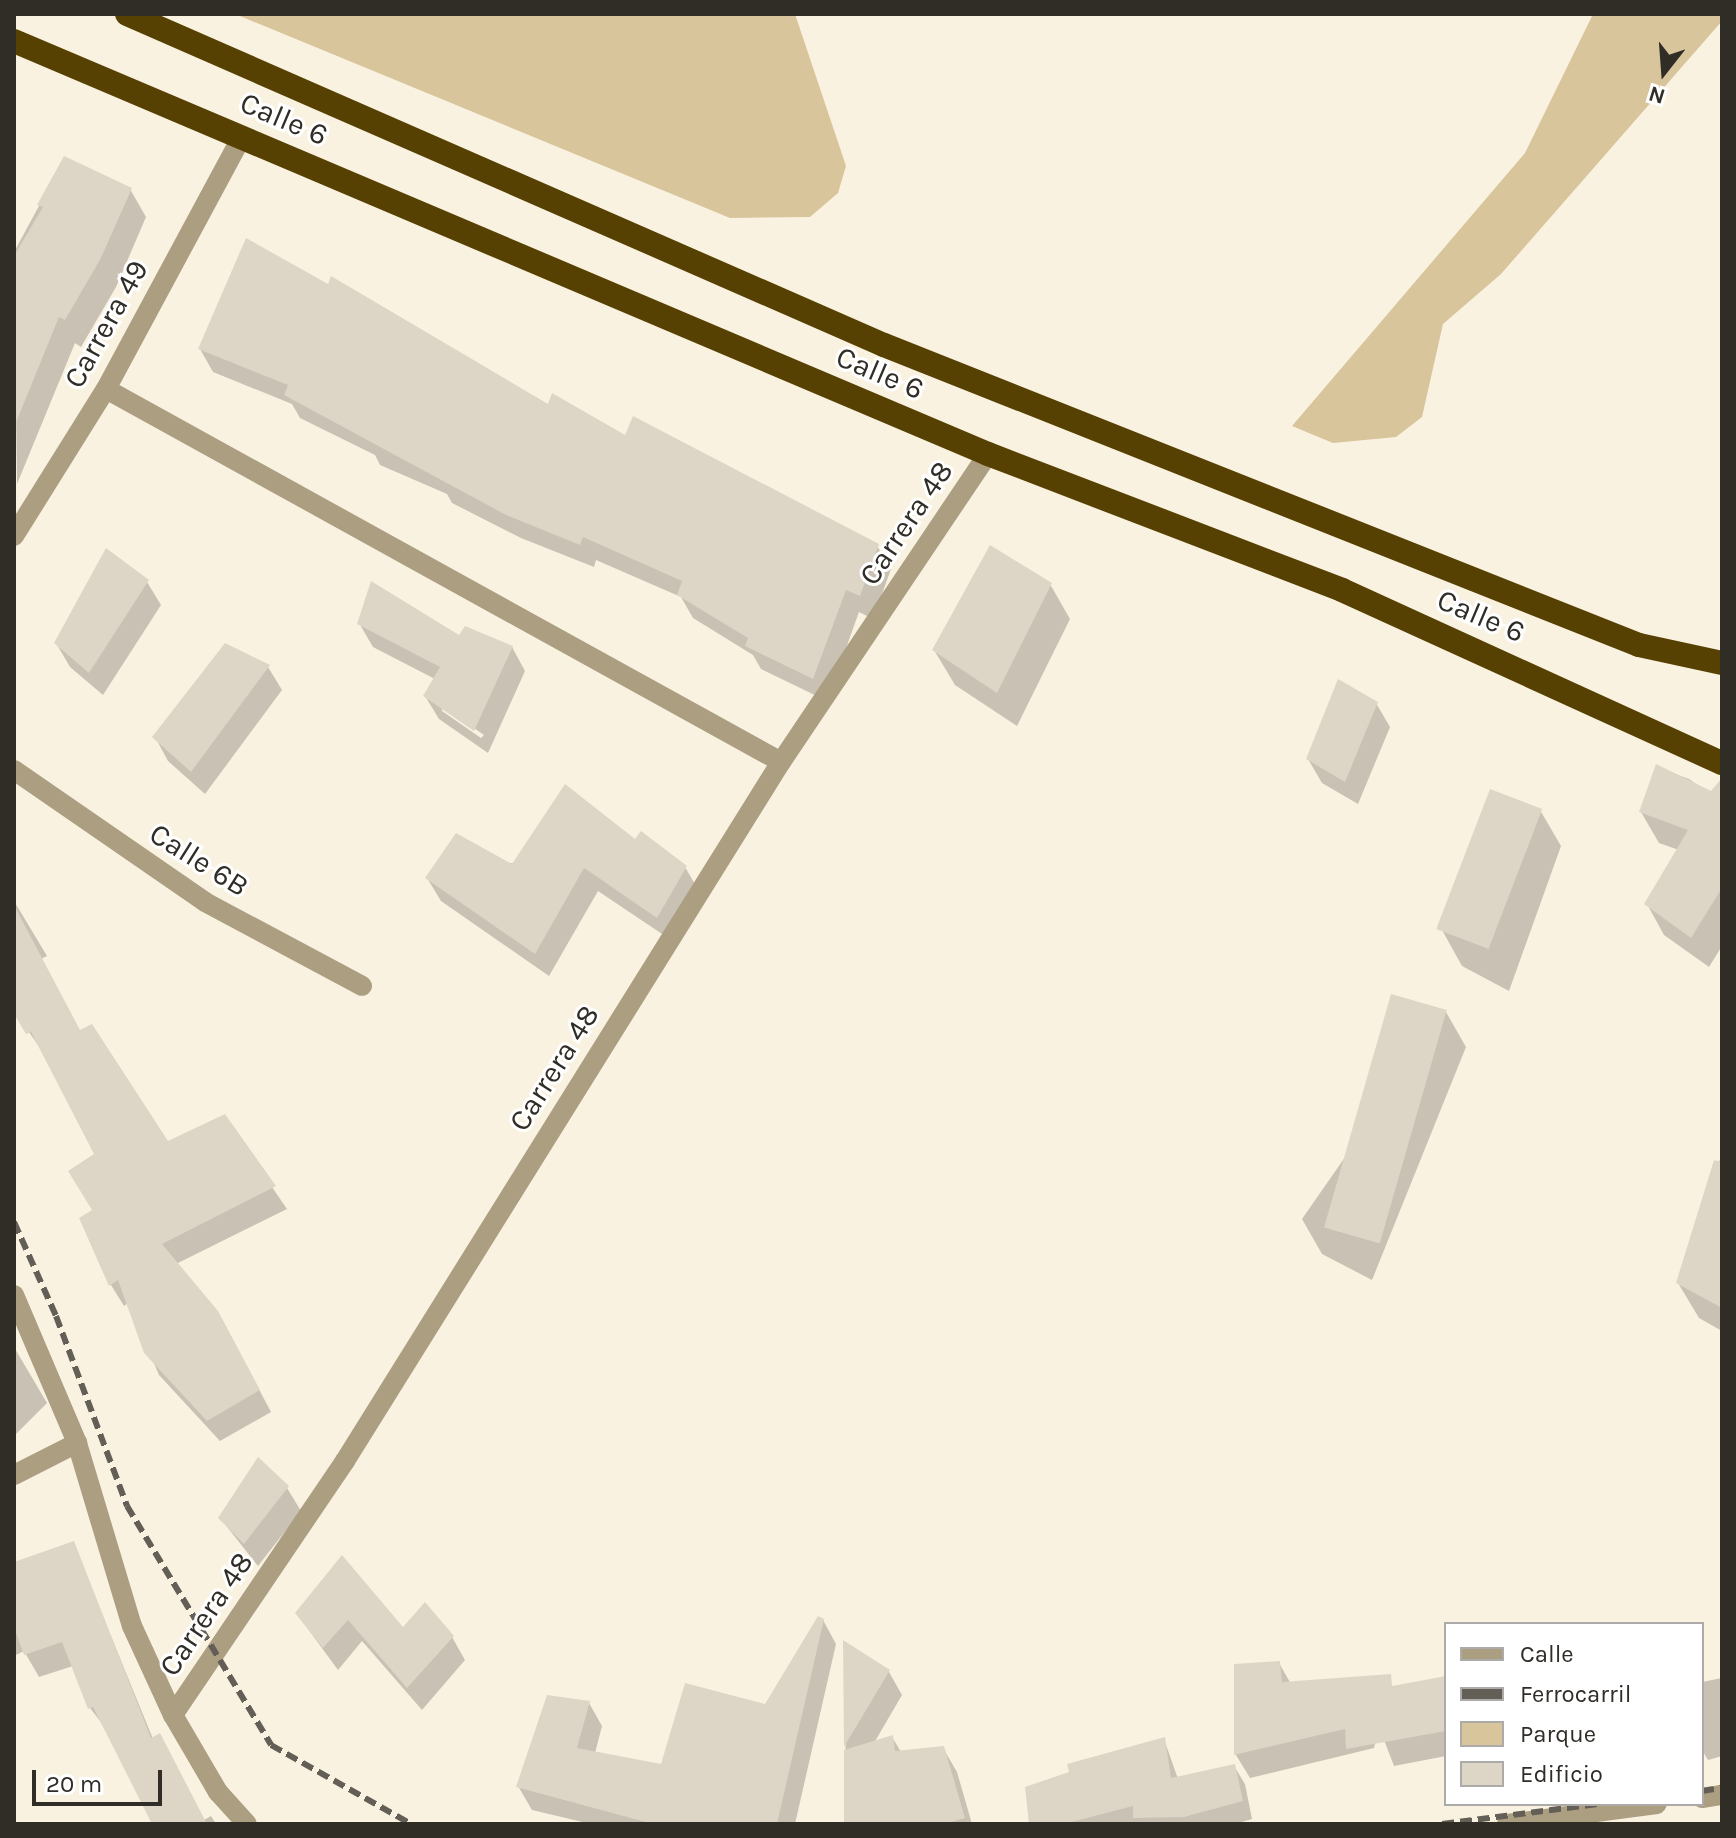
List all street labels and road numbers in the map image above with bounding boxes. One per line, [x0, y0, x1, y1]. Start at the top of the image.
street label: Calle 6 [235, 85, 333, 153]
street label: Carrera 49 [56, 254, 156, 394]
street label: Calle 6 [831, 339, 929, 407]
street label: Carrera 48 [851, 454, 961, 592]
street label: Calle 6 [1432, 582, 1530, 650]
street label: Calle 6B [143, 816, 255, 904]
street label: Carrera 48 [501, 998, 607, 1138]
street label: Carrera 48 [151, 1545, 261, 1683]

